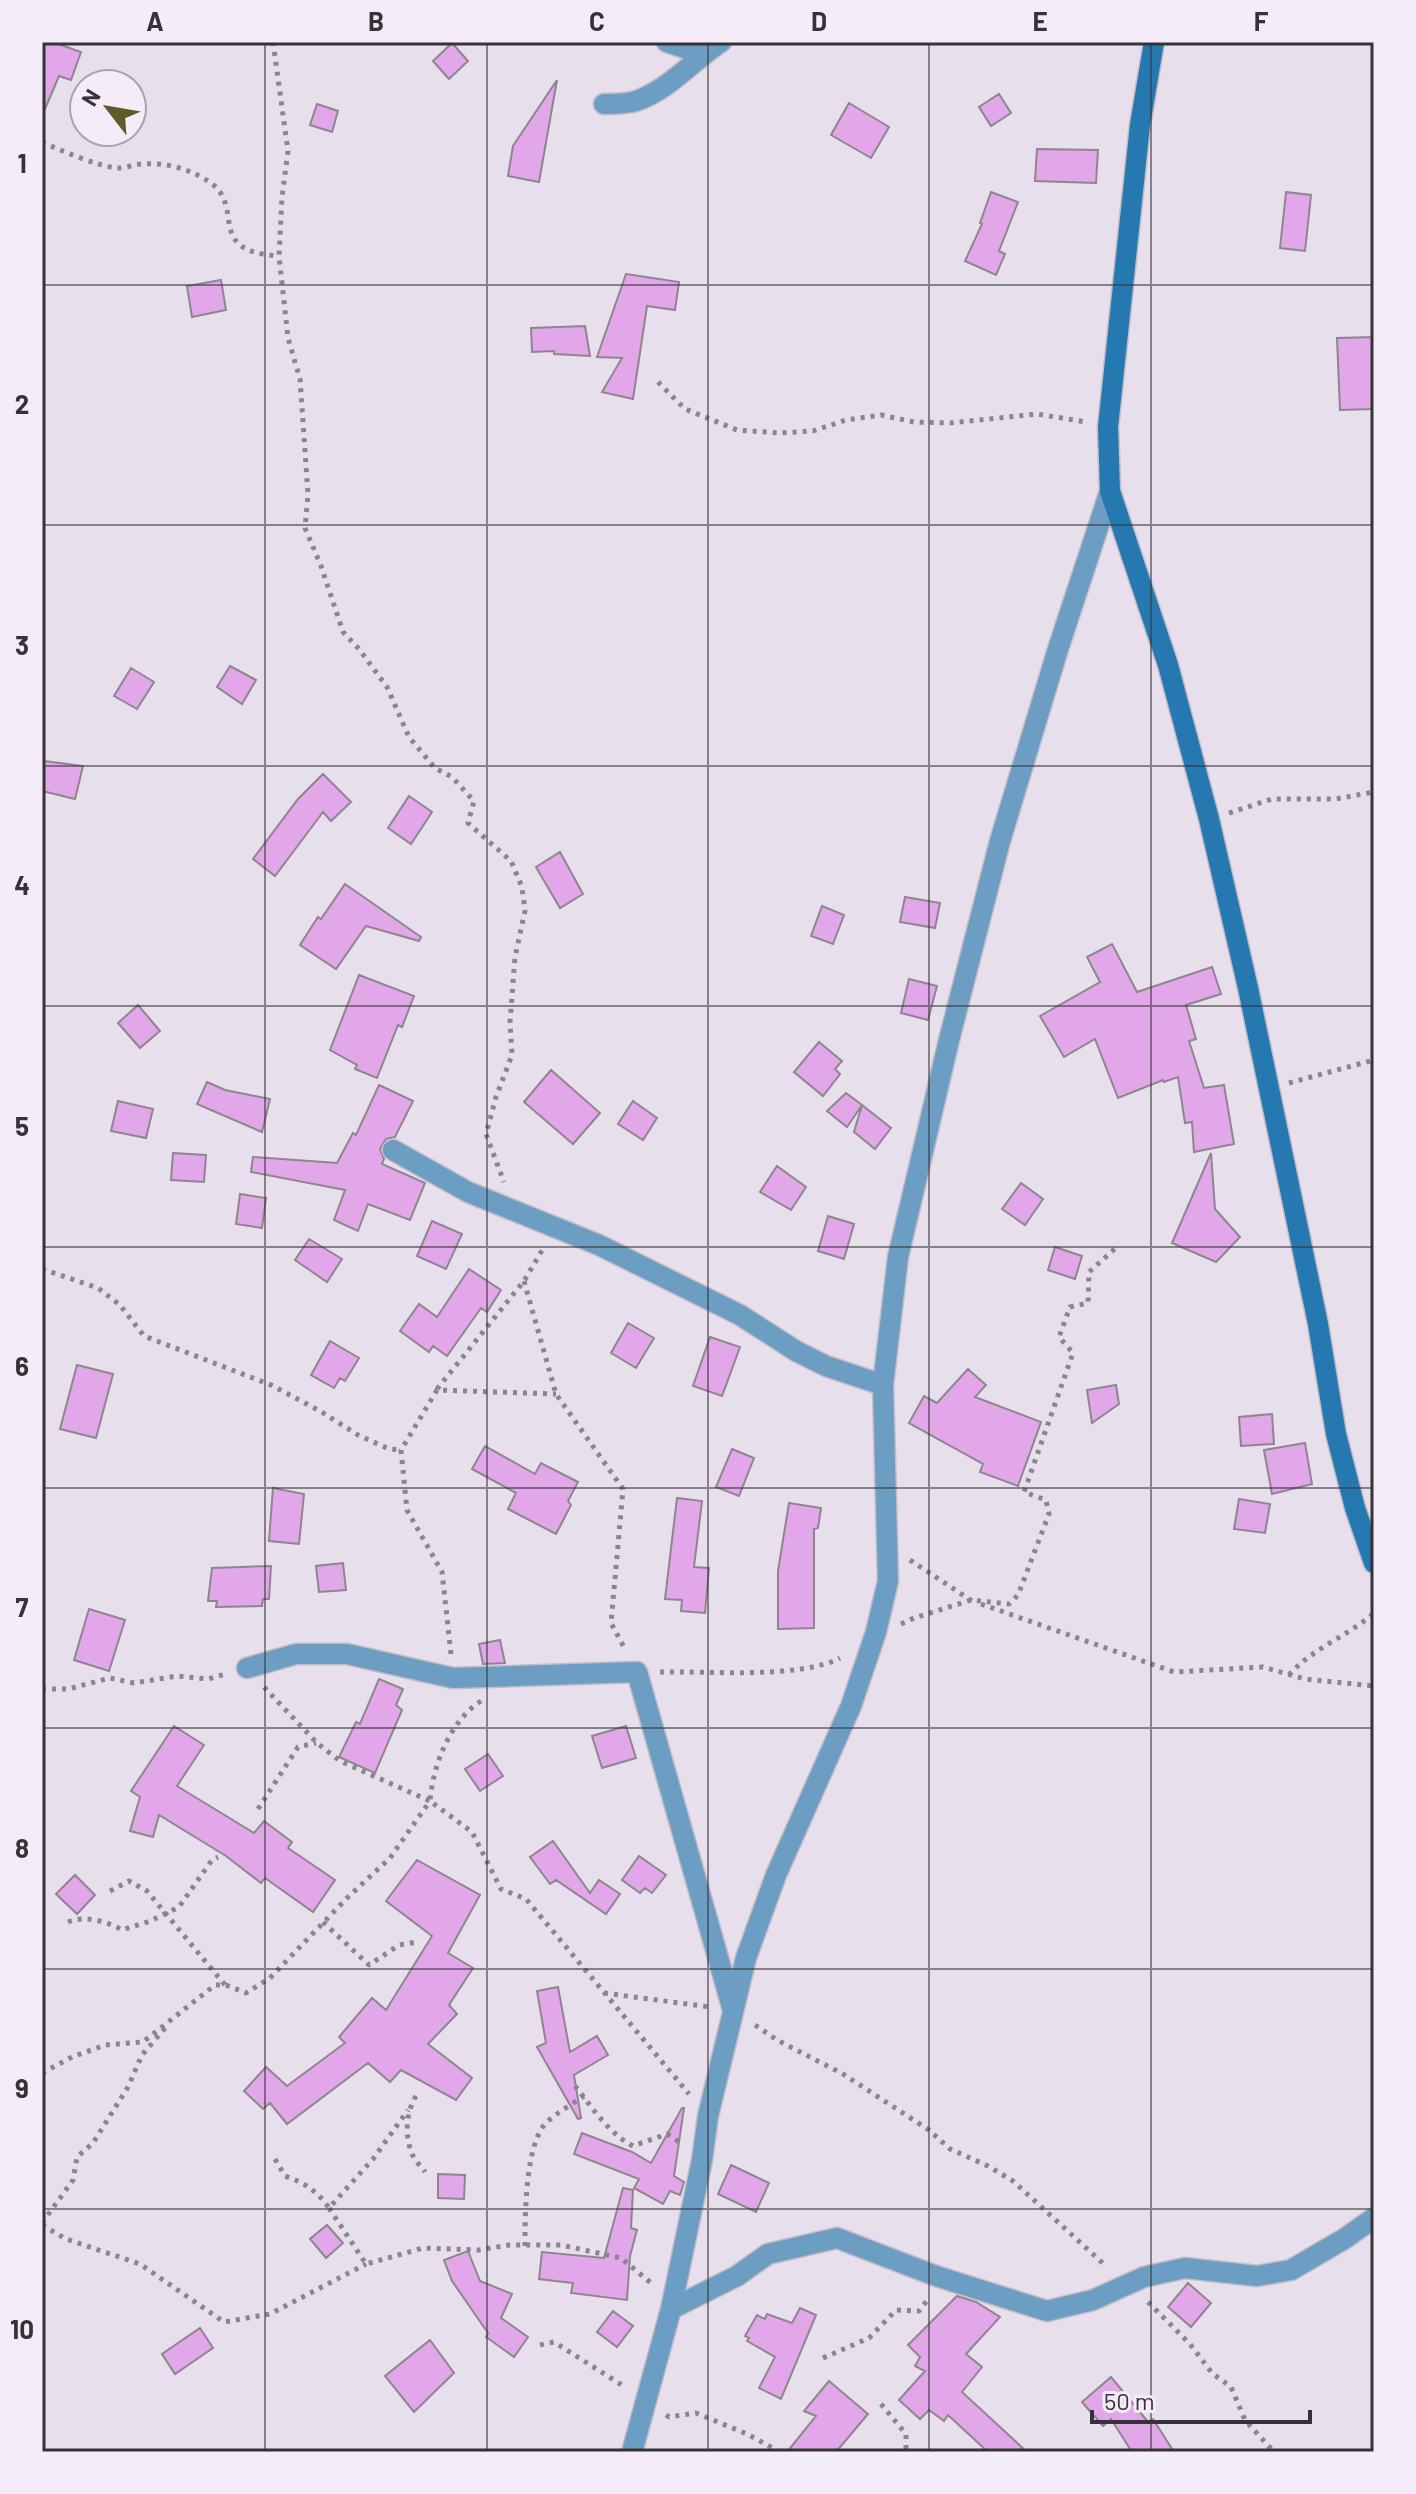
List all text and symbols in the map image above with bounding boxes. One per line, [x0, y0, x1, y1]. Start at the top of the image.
text: A [146, 5, 164, 36]
text: B [368, 5, 384, 36]
text: C [589, 5, 605, 36]
text: D [811, 5, 827, 36]
text: E [1032, 5, 1048, 36]
text: F [1254, 5, 1269, 36]
north arrow [68, 68, 148, 148]
text: N [75, 84, 105, 110]
text: 1 [17, 147, 27, 178]
text: 2 [15, 388, 29, 419]
text: 3 [15, 629, 29, 660]
text: 4 [14, 869, 30, 900]
text: 5 [15, 1110, 29, 1141]
text: 6 [15, 1350, 29, 1381]
text: 7 [16, 1591, 29, 1622]
text: 8 [15, 1832, 29, 1863]
text: 9 [15, 2072, 29, 2103]
text: 10 [10, 2313, 34, 2344]
scale bar [1092, 2374, 1310, 2424]
text: 50 m [1104, 2386, 1155, 2415]

